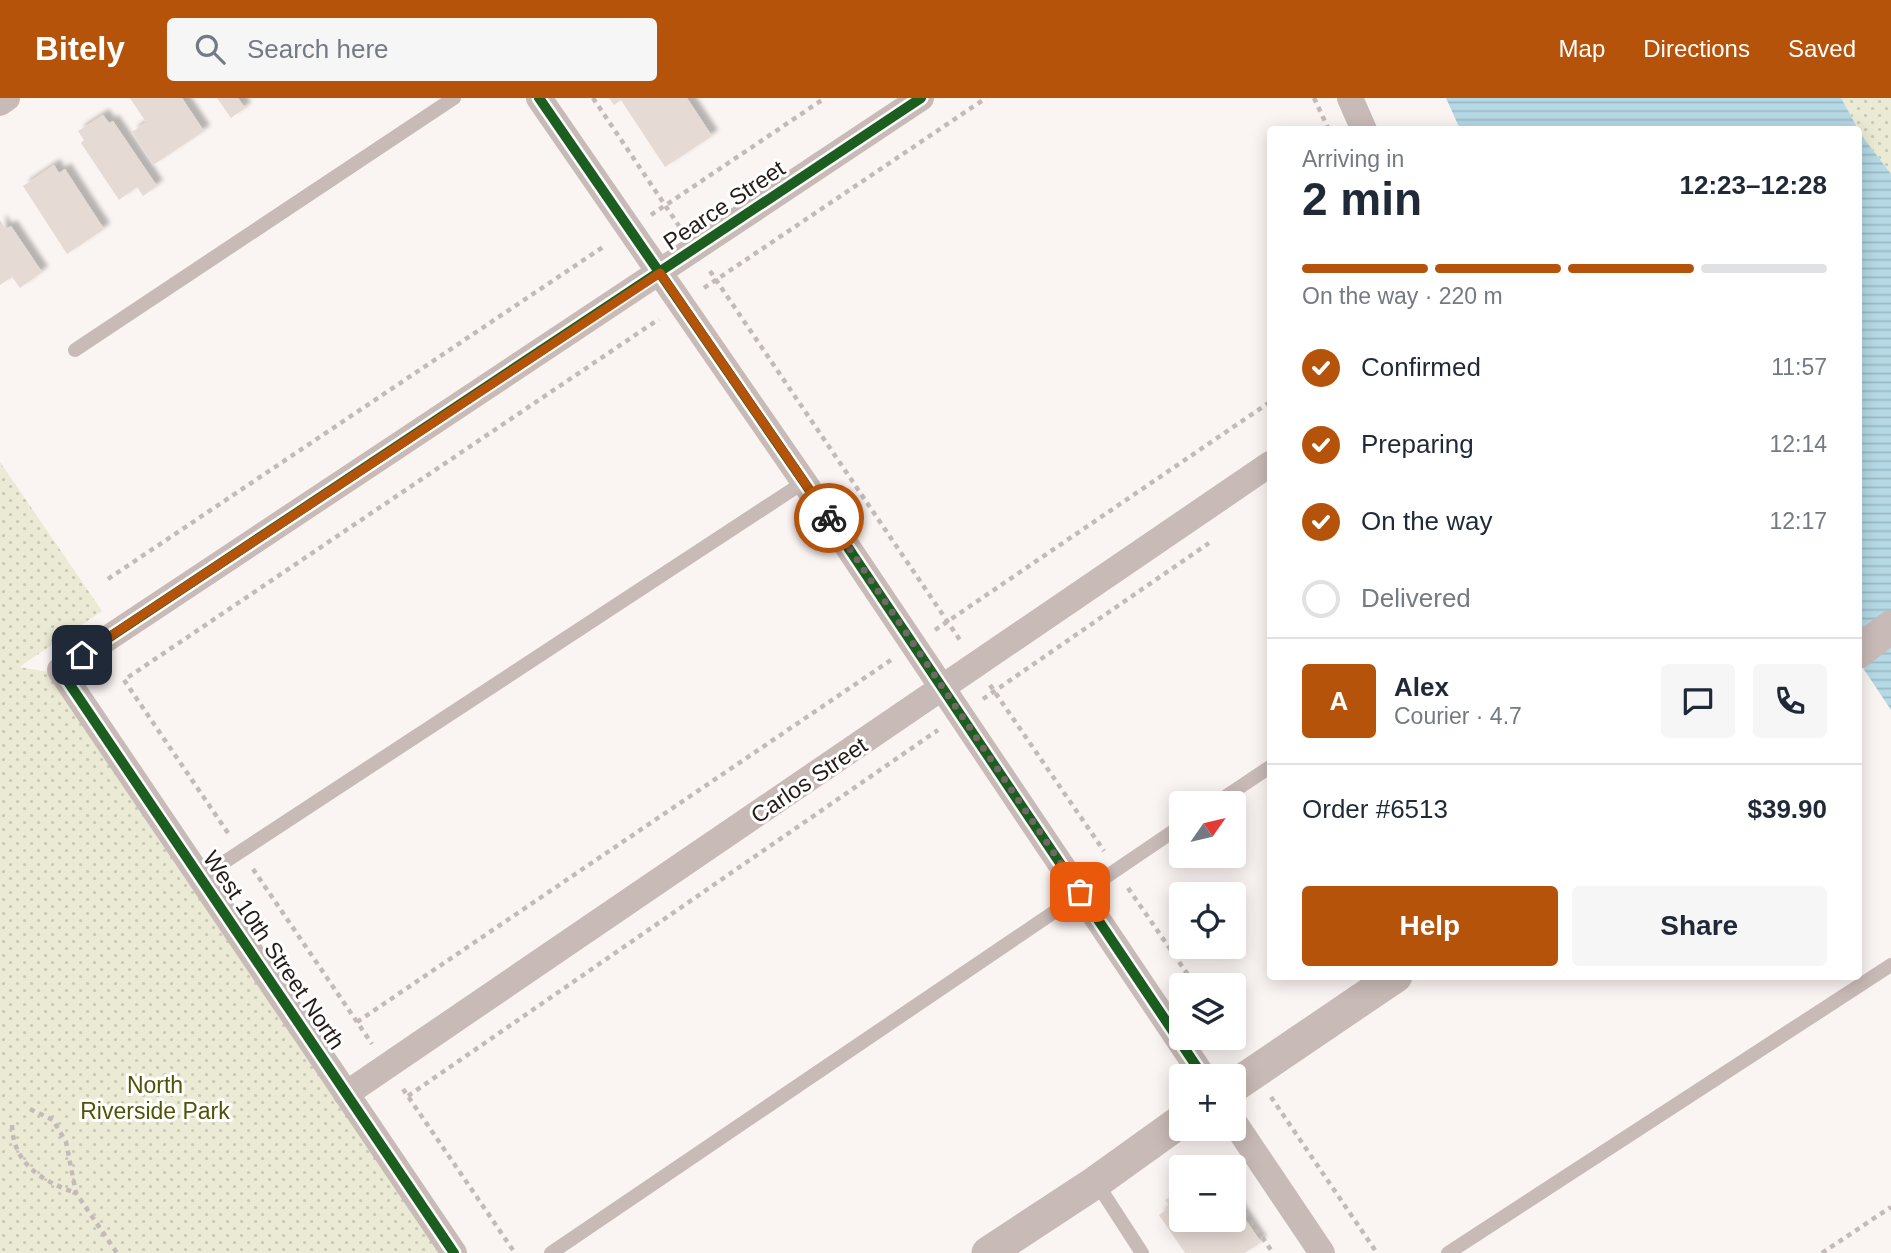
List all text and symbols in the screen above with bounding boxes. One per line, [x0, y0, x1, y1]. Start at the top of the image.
search box [167, 18, 657, 81]
text: Bitely [35, 30, 125, 67]
icon: search [191, 30, 229, 68]
text: Search here [247, 34, 389, 64]
text: Map [1559, 35, 1605, 62]
text: Directions [1643, 35, 1750, 62]
text: Saved [1788, 35, 1856, 62]
text: Arriving in [1302, 146, 1404, 172]
street label: Pearce Street [658, 155, 790, 255]
text: 12:23–12:28 [1680, 170, 1827, 200]
text: 2 min [1302, 173, 1422, 225]
text: On the way · 220 m [1302, 283, 1503, 309]
icon: check [1302, 349, 1340, 387]
text: Confirmed [1361, 352, 1481, 382]
text: 11:57 [1771, 354, 1827, 380]
icon: check [1302, 426, 1340, 464]
text: Preparing [1361, 429, 1474, 459]
text: 12:14 [1769, 431, 1827, 457]
courier [794, 483, 864, 553]
icon: bike [810, 499, 848, 537]
icon: check [1302, 503, 1340, 541]
text: On the way [1361, 506, 1493, 536]
text: 12:17 [1769, 508, 1827, 534]
text: Delivered [1361, 583, 1471, 613]
pin [52, 625, 112, 685]
icon: home [63, 636, 101, 674]
button: chat [1661, 664, 1735, 738]
button: phone [1753, 664, 1827, 738]
text: Alex [1394, 672, 1449, 702]
text: A [1330, 686, 1348, 716]
text: Courier · 4.7 [1394, 703, 1522, 729]
street label: Carlos Street [746, 731, 872, 828]
north arrow [1169, 791, 1246, 868]
map controls [1169, 791, 1246, 1232]
text: Order #6513 [1302, 794, 1448, 824]
text: $39.90 [1747, 794, 1827, 824]
street label: West 10th Street North [198, 846, 350, 1054]
pin [1050, 862, 1110, 922]
icon: bag [1061, 873, 1099, 911]
button: locate [1169, 882, 1246, 959]
button: Help [1302, 886, 1558, 966]
button: Share [1572, 886, 1827, 966]
button: layers [1169, 973, 1246, 1050]
button: + [1169, 1064, 1246, 1141]
park label: North Riverside Park [80, 1072, 230, 1124]
button: − [1169, 1155, 1246, 1232]

